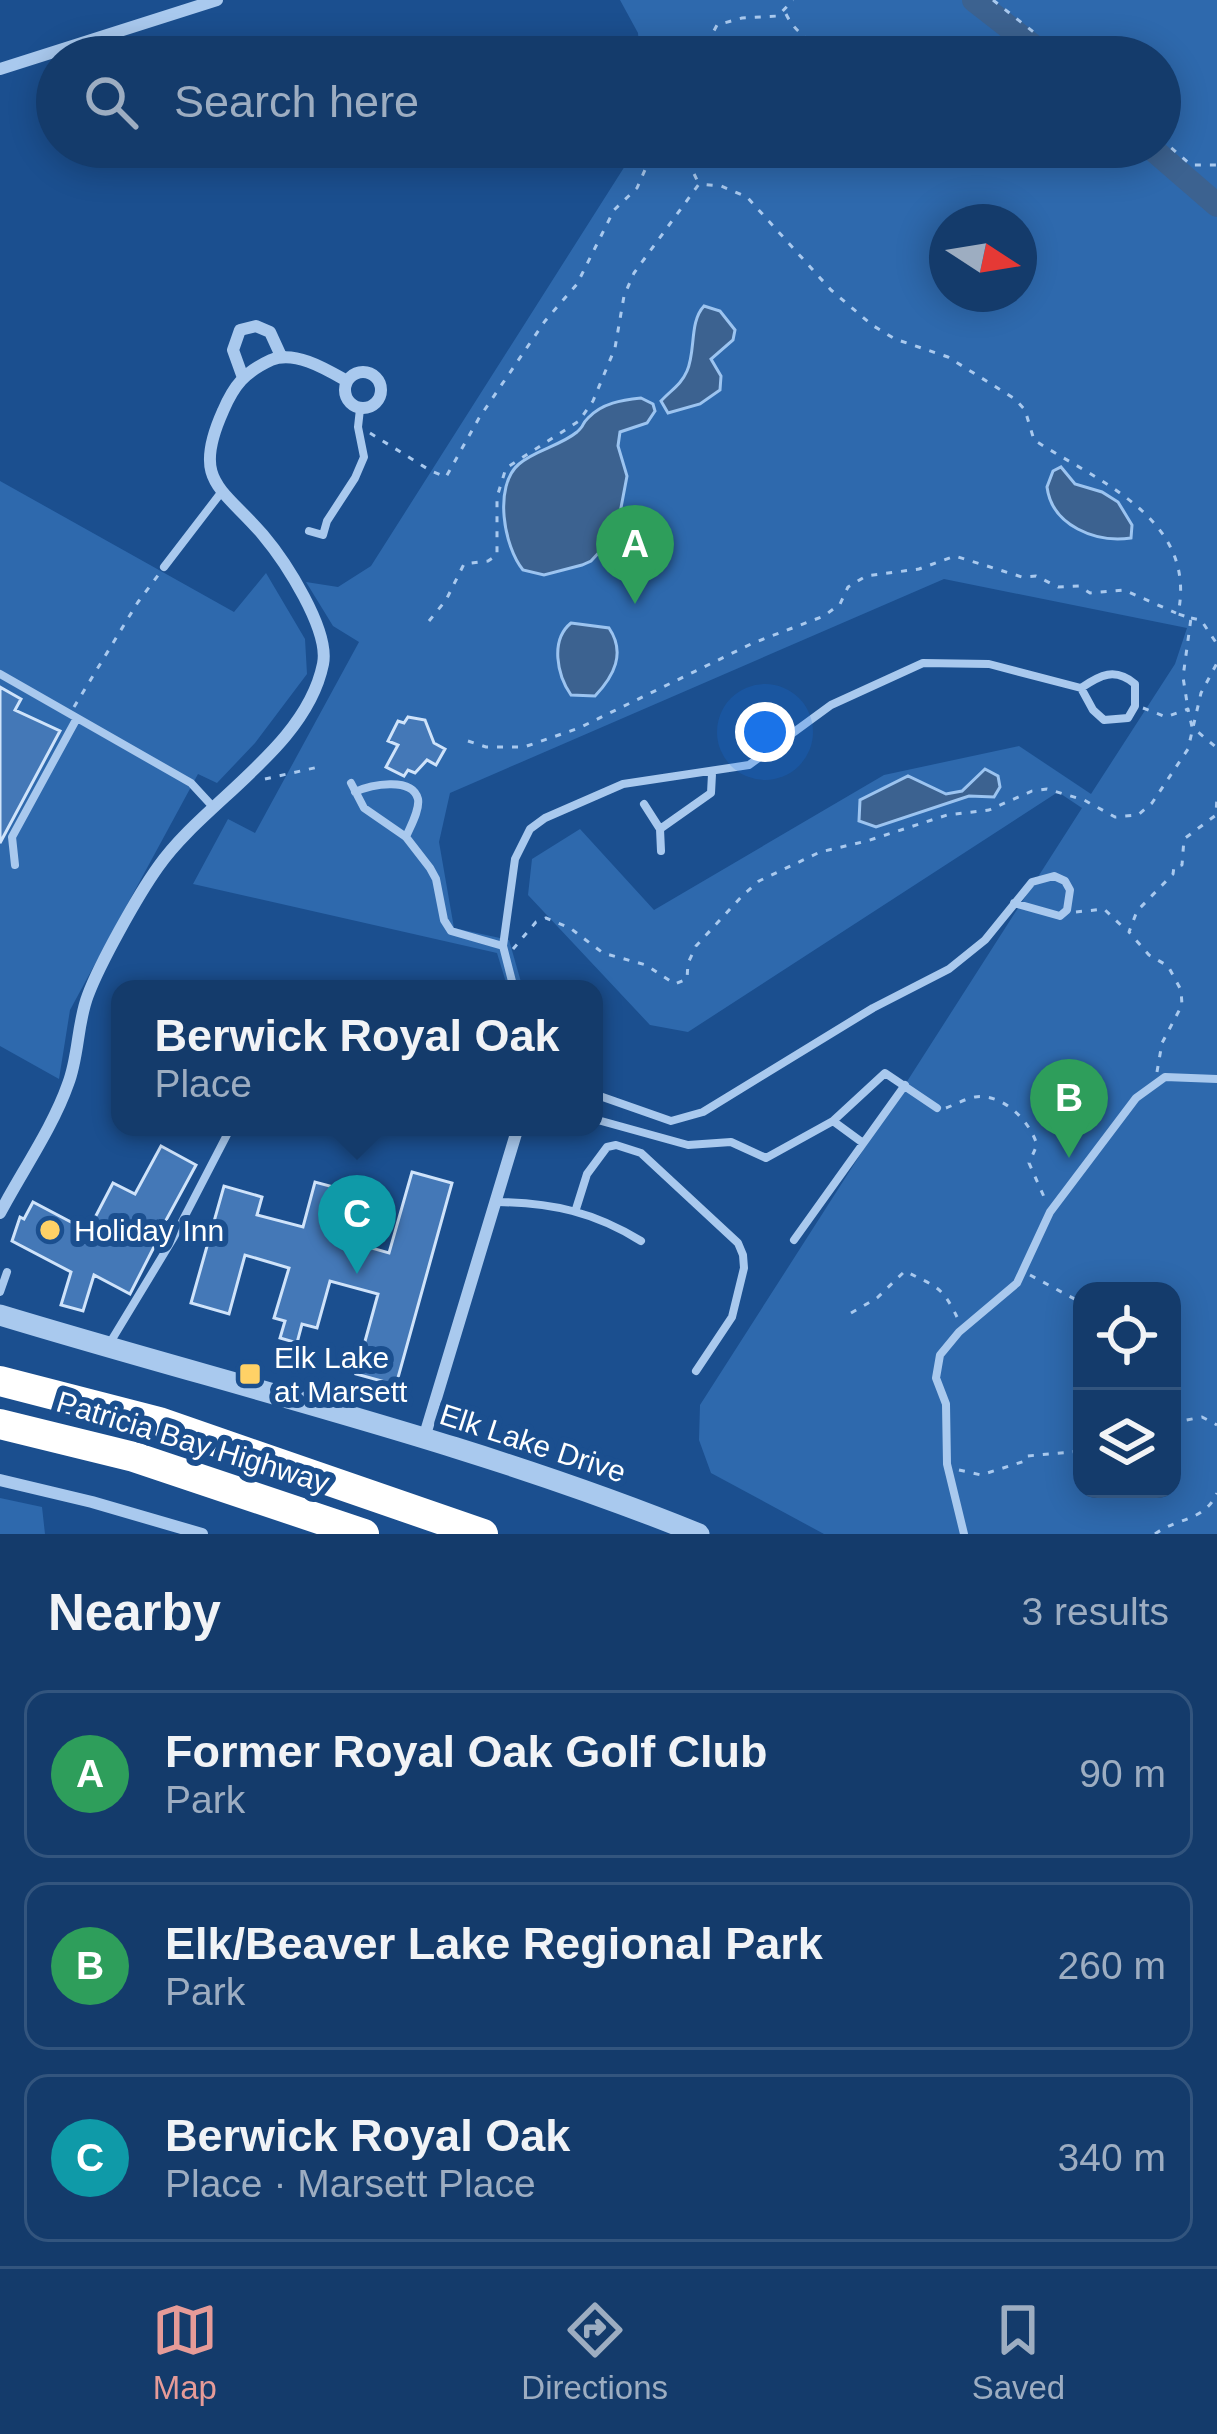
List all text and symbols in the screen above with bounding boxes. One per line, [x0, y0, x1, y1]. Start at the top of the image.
search box [36, 36, 1181, 168]
icon: search [78, 69, 144, 135]
text: Search here [174, 76, 419, 127]
north arrow [929, 204, 1037, 312]
pin: A [596, 505, 674, 604]
your location [735, 702, 795, 762]
popup [111, 980, 603, 1136]
text: Berwick Royal Oak [154, 1010, 560, 1061]
pin: B [1030, 1059, 1108, 1158]
text: Place [154, 1062, 252, 1105]
pin: C [318, 1175, 396, 1274]
place label: Holiday Inn [74, 1214, 224, 1247]
marker: Holiday Inn [37, 1217, 63, 1243]
map controls [1073, 1282, 1181, 1498]
button: locate [1073, 1282, 1181, 1390]
place label: Elk Lake at Marsett [274, 1341, 408, 1408]
marker: Elk Lake at Marsett [237, 1361, 263, 1387]
street label: Patricia Bay Highway [53, 1385, 333, 1499]
button: layers [1073, 1390, 1181, 1498]
street label: Elk Lake Drive [436, 1397, 630, 1489]
text: Nearby [48, 1584, 221, 1641]
text: 3 results [1022, 1590, 1169, 1633]
text: Former Royal Oak Golf Club [165, 1726, 768, 1777]
text: A [76, 1752, 104, 1795]
text: 90 m [1079, 1752, 1166, 1795]
text: Park [165, 1778, 245, 1821]
text: Elk/Beaver Lake Regional Park [165, 1918, 823, 1969]
text: B [76, 1944, 104, 1987]
text: 260 m [1058, 1944, 1166, 1987]
text: Park [165, 1970, 245, 2013]
text: Berwick Royal Oak [165, 2110, 570, 2161]
text: C [76, 2136, 104, 2179]
text: 340 m [1058, 2136, 1166, 2179]
text: Place · Marsett Place [165, 2162, 536, 2205]
tab: Map [152, 2297, 218, 2407]
tab: Directions [521, 2297, 668, 2407]
tab: Saved [972, 2297, 1065, 2407]

